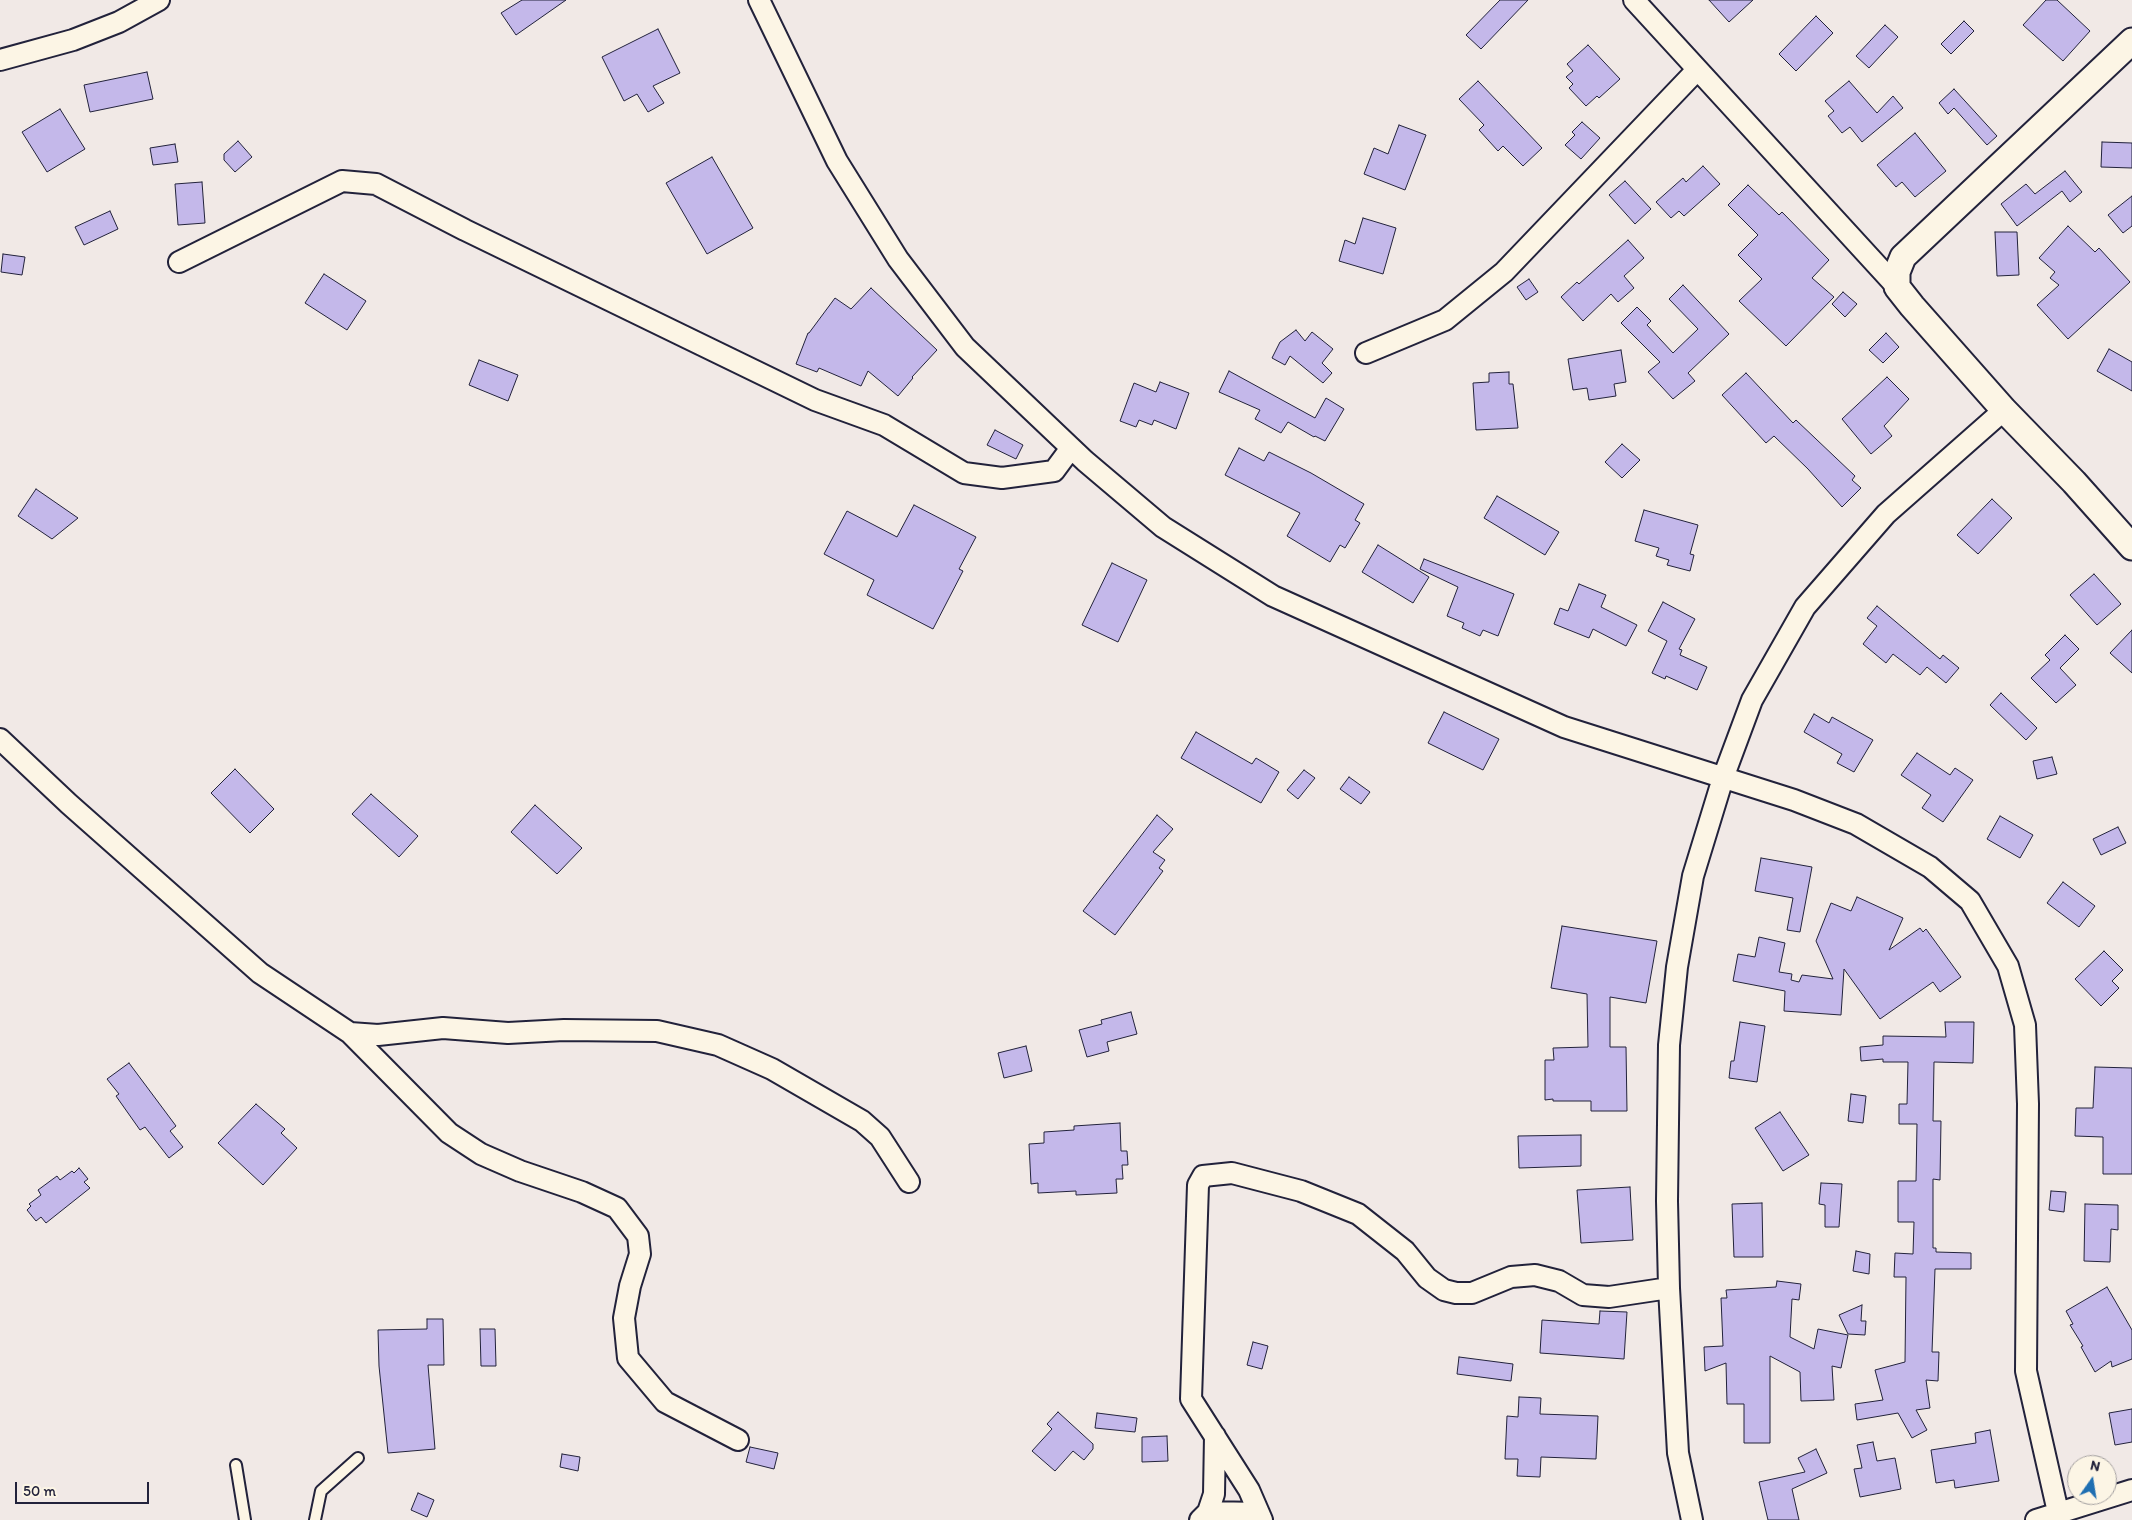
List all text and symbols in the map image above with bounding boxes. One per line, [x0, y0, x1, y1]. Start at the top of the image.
north arrow [2067, 1455, 2117, 1505]
text: N [2089, 1457, 2102, 1475]
scale bar [18, 1472, 151, 1504]
text: 50 m [23, 1482, 56, 1500]

